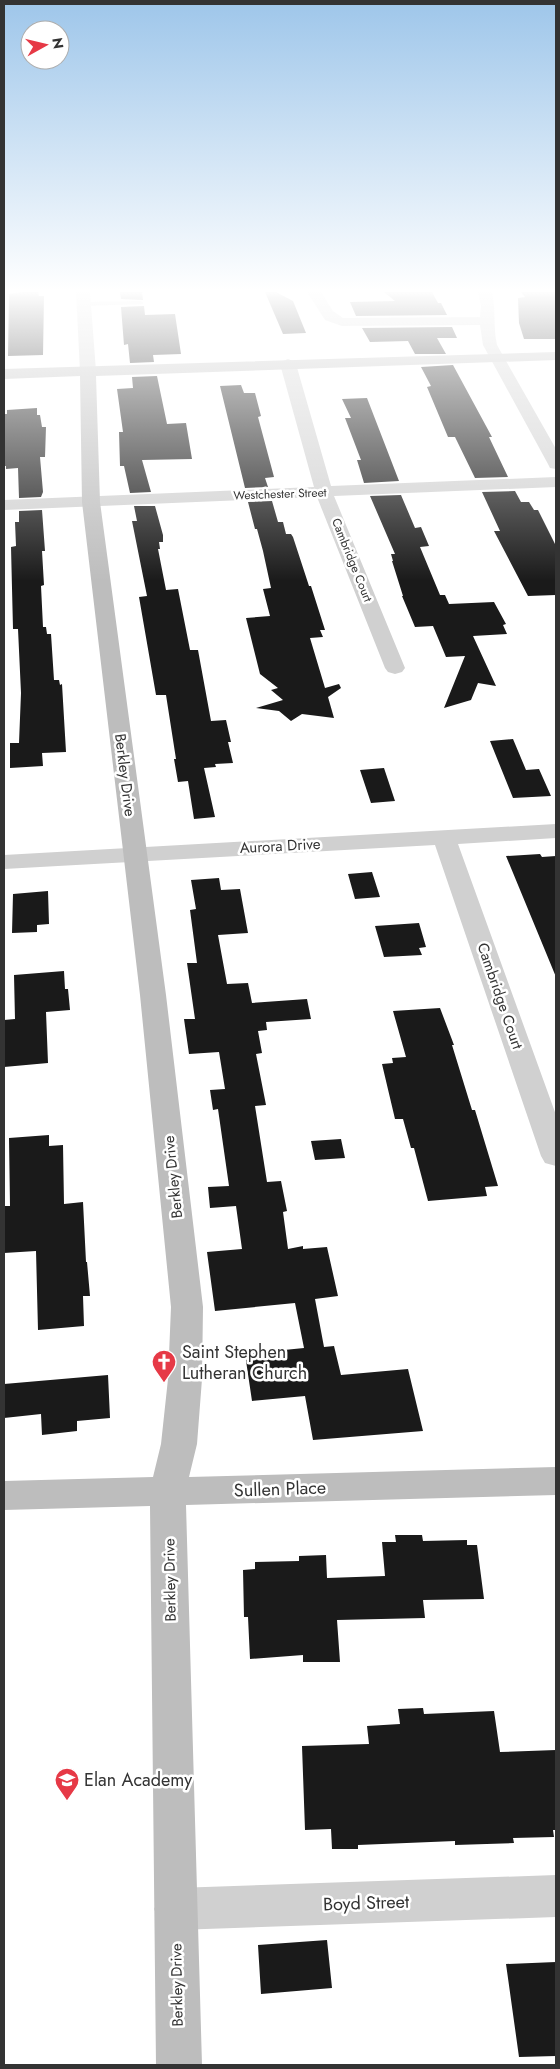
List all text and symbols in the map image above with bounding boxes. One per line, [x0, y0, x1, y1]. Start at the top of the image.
north arrow [20, 20, 70, 70]
text: N [47, 36, 69, 50]
street label: Westchester Street [233, 483, 327, 505]
street label: Cambridge Court [327, 515, 377, 605]
street label: Berkley Drive [109, 732, 141, 818]
street label: Aurora Drive [239, 833, 321, 859]
street label: Cambridge Court [471, 940, 529, 1053]
street label: Berkley Drive [158, 1134, 188, 1220]
place label: Saint Stephen Lutheran Church [182, 1339, 307, 1386]
church icon: Saint Stephen Lutheran Church [151, 1349, 177, 1383]
street label: Sullen Place [233, 1474, 327, 1504]
street label: Berkley Drive [158, 1538, 182, 1622]
school or university icon: Elan Academy [54, 1767, 80, 1801]
place label: Elan Academy [84, 1767, 192, 1793]
street label: Boyd Street [323, 1888, 410, 1917]
street label: Berkley Drive [165, 1943, 189, 2027]

